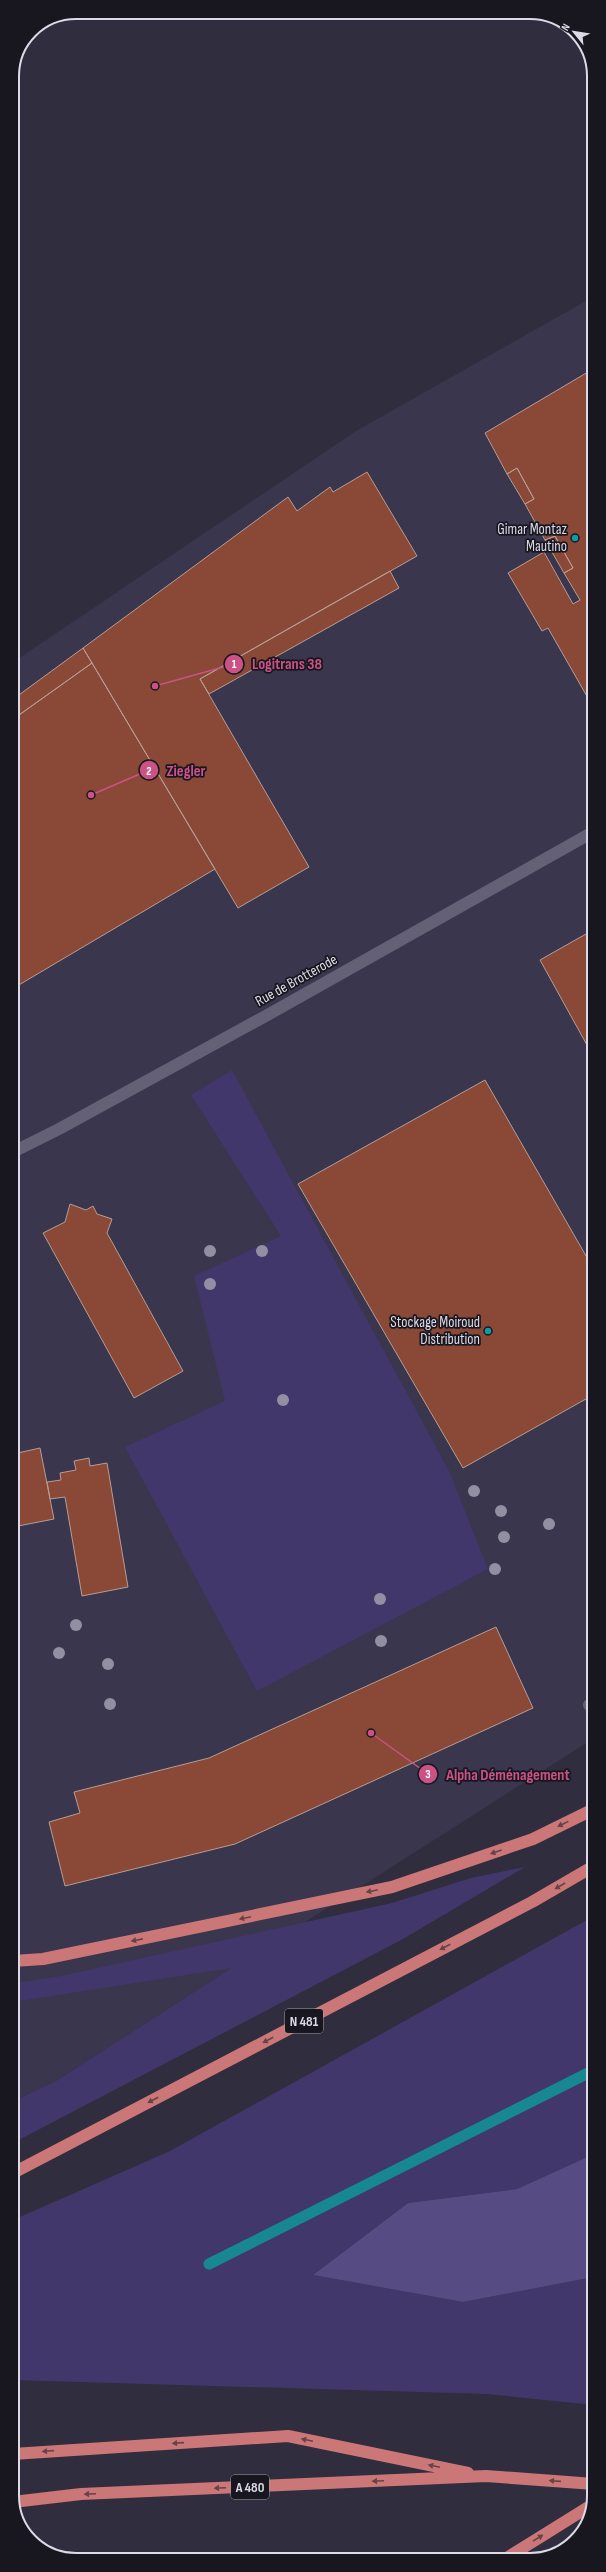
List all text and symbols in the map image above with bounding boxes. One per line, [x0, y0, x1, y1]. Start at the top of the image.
north arrow [554, 12, 594, 52]
text: N [559, 21, 573, 33]
place label: Gimar Montaz Mautino [497, 520, 568, 556]
marker: Gimar Montaz Mautino [570, 533, 580, 543]
callout: Logitrans 38 [224, 650, 330, 678]
text: Logitrans 38 [252, 655, 323, 674]
text: 1 [232, 657, 237, 672]
callout: Ziegler [139, 756, 214, 784]
text: Ziegler [167, 762, 206, 781]
text: 2 [146, 764, 152, 779]
street label: Rue de Brotterode [252, 950, 341, 1011]
place label: Stockage Moiroud Distribution [390, 1313, 480, 1349]
marker: Stockage Moiroud Distribution [483, 1326, 493, 1336]
callout: Alpha Déménagement [418, 1760, 577, 1788]
text: Alpha Déménagement [445, 1766, 570, 1785]
text: 3 [425, 1767, 431, 1782]
one-way arrow [557, 1821, 569, 1827]
one-way arrow [489, 1849, 501, 1855]
one-way arrow [554, 1882, 566, 1889]
one-way arrow [366, 1889, 378, 1895]
one-way arrow [239, 1915, 251, 1921]
one-way arrow [131, 1937, 143, 1943]
one-way arrow [440, 1944, 451, 1950]
road number: N 481 [285, 2009, 323, 2033]
one-way arrow [262, 2036, 274, 2043]
one-way arrow [147, 2097, 158, 2103]
one-way arrow [301, 2436, 313, 2442]
one-way arrow [172, 2439, 184, 2446]
one-way arrow [42, 2448, 54, 2455]
one-way arrow [428, 2462, 441, 2468]
road number: A 480 [231, 2475, 269, 2499]
one-way arrow [372, 2478, 384, 2485]
one-way arrow [549, 2478, 561, 2485]
one-way arrow [214, 2485, 226, 2492]
one-way arrow [83, 2491, 96, 2497]
one-way arrow [532, 2535, 544, 2542]

